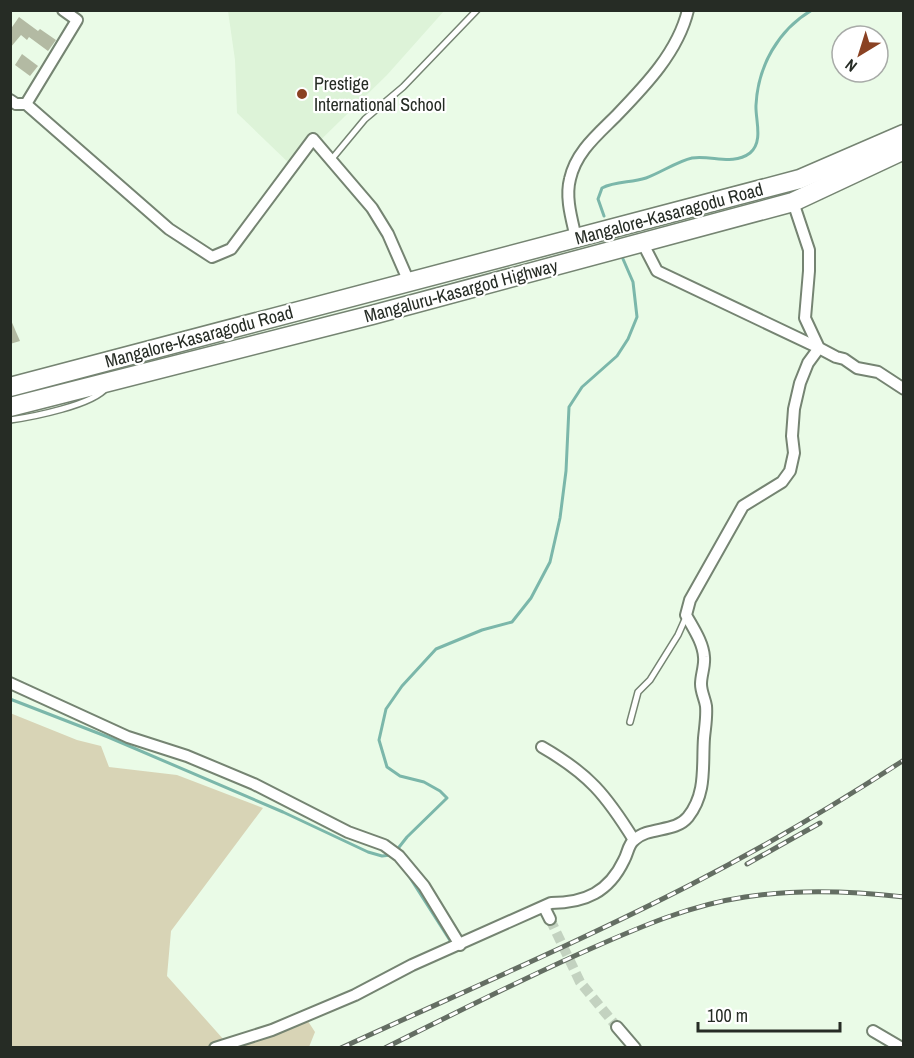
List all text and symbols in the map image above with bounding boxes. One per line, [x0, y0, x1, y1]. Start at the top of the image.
north arrow [830, 24, 890, 84]
text: N [840, 54, 861, 77]
place label: Prestige International School [314, 71, 445, 117]
marker: Prestige International School [295, 87, 309, 101]
street label: Mangalore-Kasaragodu Road [572, 176, 766, 251]
street label: Mangaluru-Kasargod Highway [361, 252, 561, 328]
street label: Mangalore-Kasaragodu Road [102, 299, 296, 374]
scale bar [698, 995, 840, 1033]
text: 100 m [707, 1003, 748, 1028]

